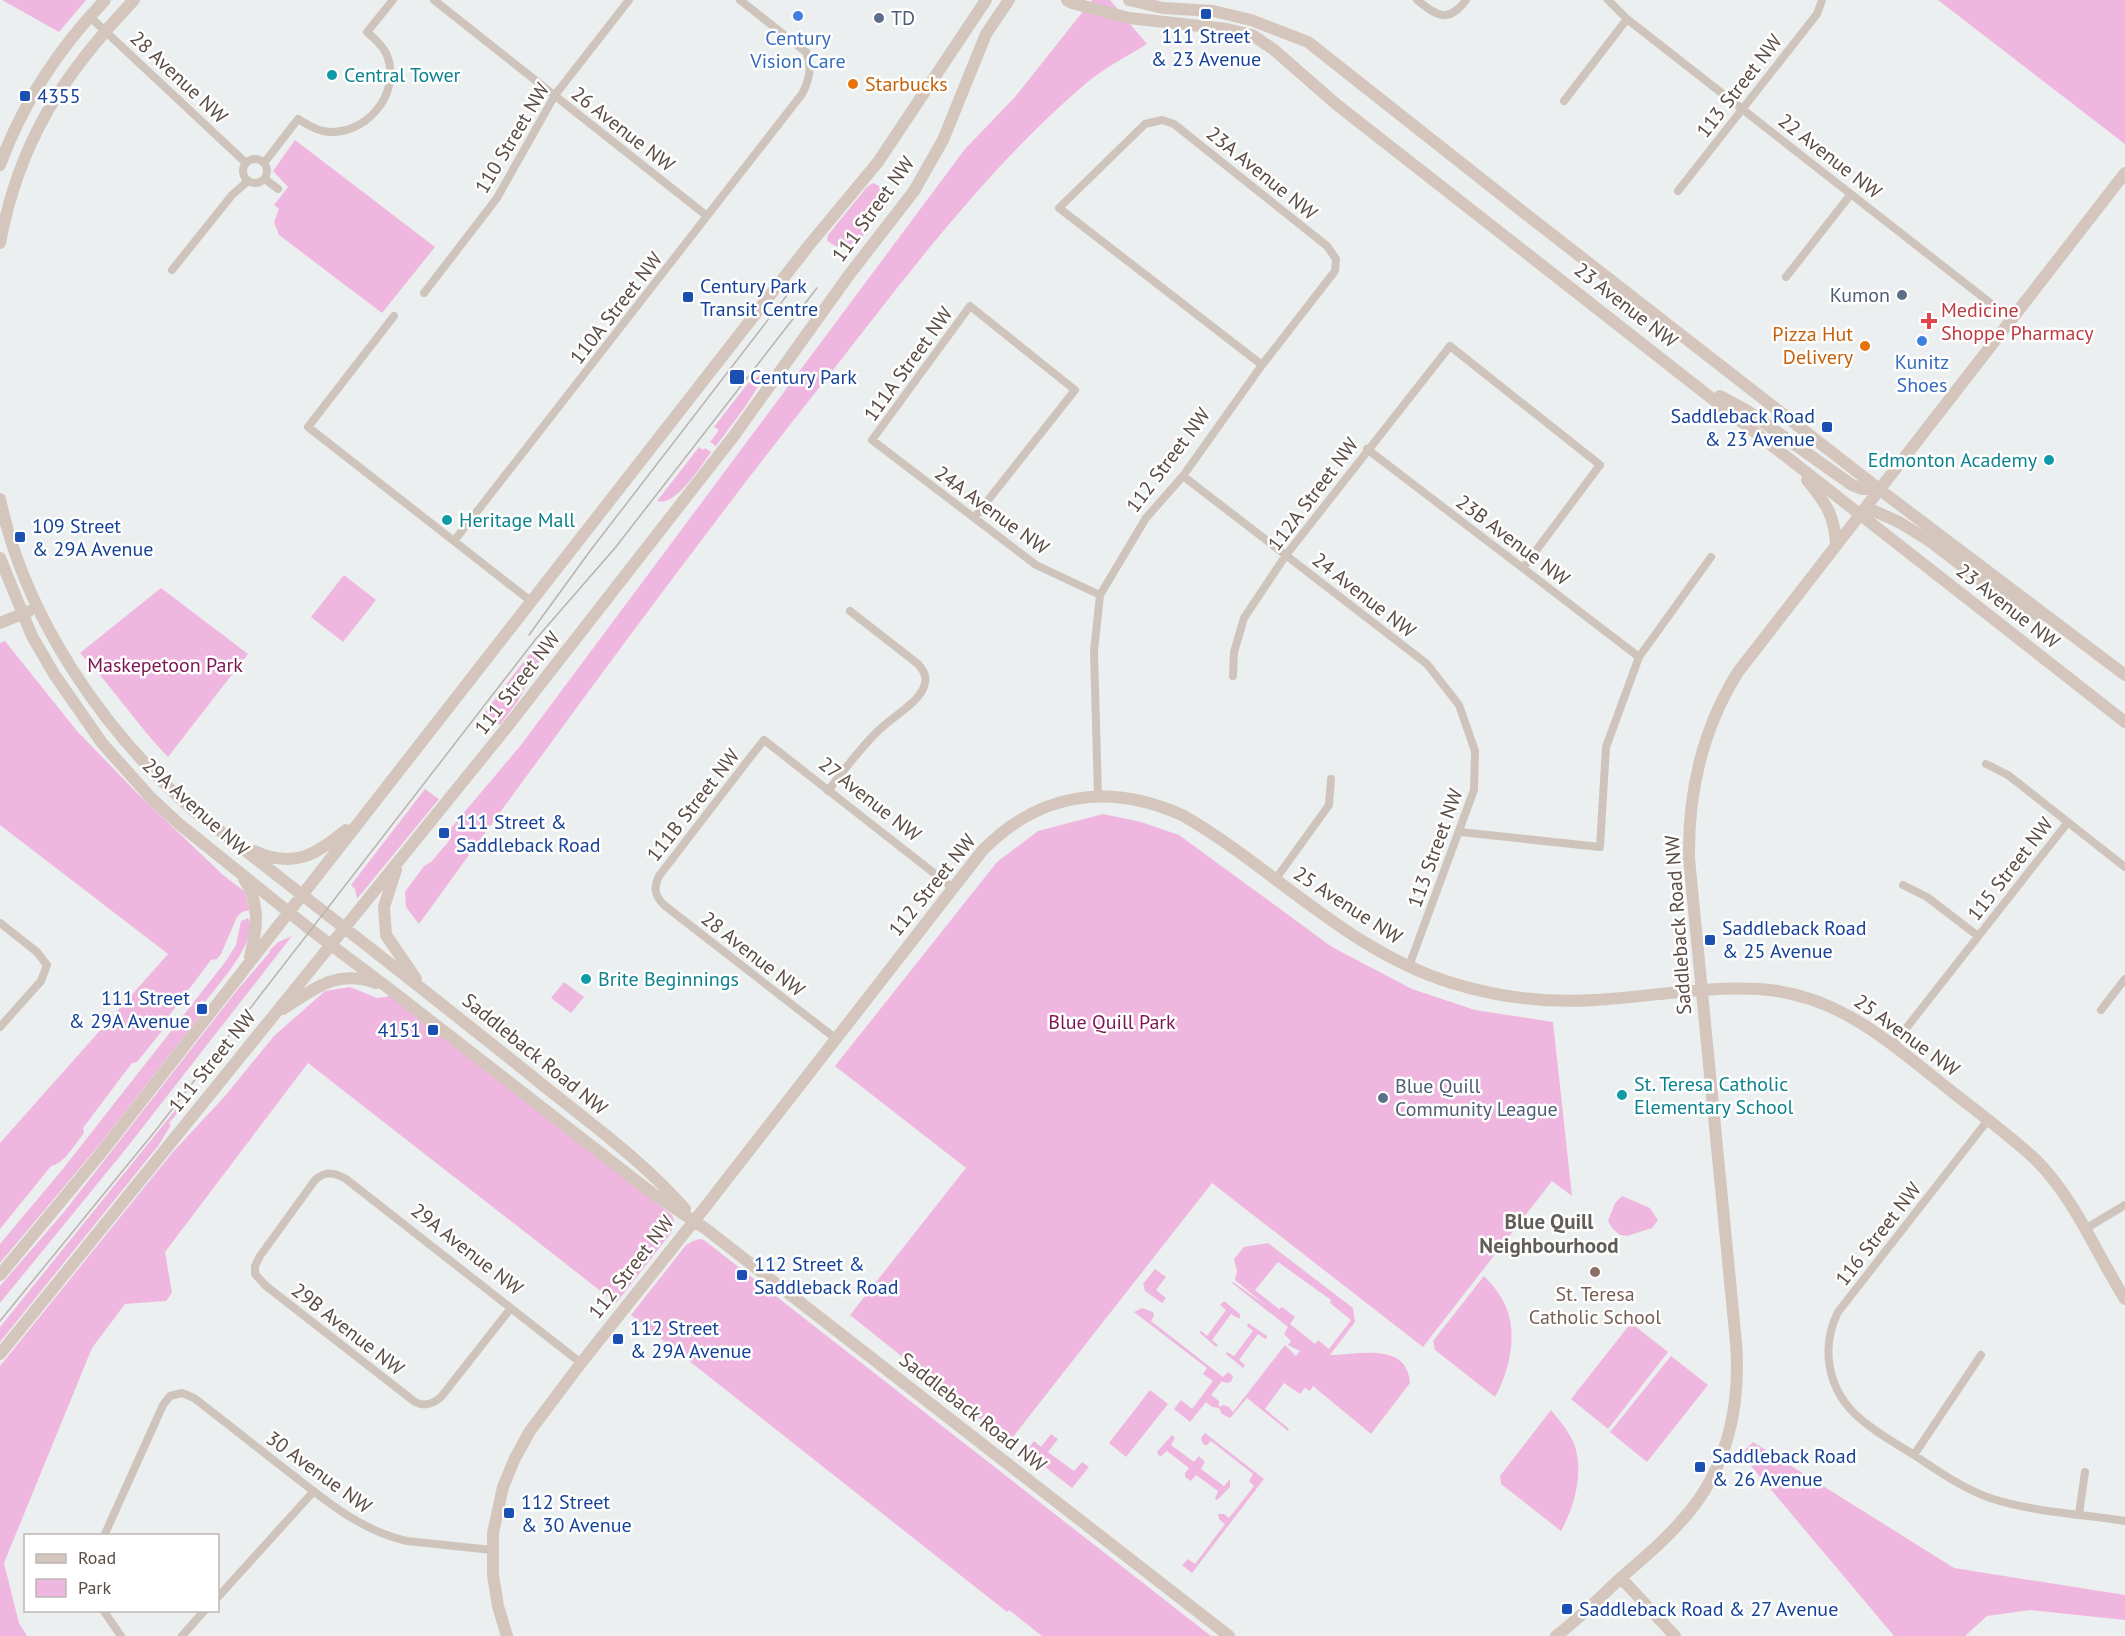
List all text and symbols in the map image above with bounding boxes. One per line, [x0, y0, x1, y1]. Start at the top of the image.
place label: TD [891, 5, 915, 31]
marker: 111 Street & 23 Avenue [1199, 7, 1213, 21]
marker: Century Vision Care [791, 9, 805, 23]
marker: TD [872, 11, 886, 25]
place label: 111 Street & 23 Avenue [1151, 23, 1261, 72]
street label: 28 Avenue NW [125, 25, 234, 129]
place label: Century Vision Care [749, 25, 846, 74]
street label: 113 Street NW [1690, 29, 1788, 143]
place label: Central Tower [344, 62, 461, 88]
marker: Central Tower [325, 68, 339, 82]
place label: Starbucks [865, 71, 948, 97]
marker: Starbucks [846, 77, 860, 91]
street label: 110 Street NW [469, 78, 555, 198]
street label: 26 Avenue NW [566, 80, 680, 178]
place label: 4355 [37, 83, 81, 109]
marker: 4355 [18, 89, 32, 103]
street label: 22 Avenue NW [1773, 107, 1887, 205]
street label: 23A Avenue NW [1201, 120, 1323, 226]
street label: 111 Street NW [826, 151, 920, 267]
street label: 110A Street NW [564, 246, 668, 369]
street label: 23 Avenue NW [1569, 256, 1683, 354]
place label: Century Park Transit Centre [700, 273, 818, 322]
place label: Kumon [1830, 282, 1890, 308]
marker: Kumon [1895, 288, 1909, 302]
marker: Century Park Transit Centre [681, 290, 695, 304]
place label: Medicine Shoppe Pharmacy [1941, 297, 2094, 346]
street label: 111A Street NW [858, 301, 959, 426]
marker: Medicine Shoppe Pharmacy [1922, 314, 1936, 328]
place label: Pizza Hut Delivery [1772, 321, 1854, 370]
marker: Kunitz Shoes [1915, 334, 1929, 348]
marker: Pizza Hut Delivery [1858, 339, 1872, 353]
place label: Kunitz Shoes [1895, 349, 1949, 398]
place label: Century Park [750, 364, 857, 390]
marker: Century Park [728, 368, 746, 386]
street label: 112 Street NW [1120, 402, 1216, 518]
place label: Saddleback Road & 23 Avenue [1671, 403, 1815, 452]
marker: Saddleback Road & 23 Avenue [1820, 420, 1834, 434]
street label: 112A Street NW [1262, 432, 1364, 556]
place label: Edmonton Academy [1868, 447, 2038, 473]
marker: Edmonton Academy [2042, 453, 2056, 467]
street label: 24A Avenue NW [930, 460, 1055, 561]
street label: 23B Avenue NW [1451, 489, 1575, 592]
place label: Heritage Mall [459, 507, 575, 533]
place label: 109 Street & 29A Avenue [32, 513, 153, 562]
marker: Heritage Mall [440, 513, 454, 527]
marker: 109 Street & 29A Avenue [13, 530, 27, 544]
street label: 24 Avenue NW [1307, 546, 1421, 644]
street label: 23 Avenue NW [1951, 557, 2065, 655]
street label: 111 Street NW [468, 626, 566, 740]
park label: Maskepetoon Park [87, 652, 243, 678]
street label: 111B Street NW [641, 743, 745, 867]
street label: 27 Avenue NW [813, 751, 927, 847]
street label: 29A Avenue NW [137, 752, 255, 862]
street label: 113 Street NW [1401, 785, 1469, 911]
place label: 111 Street & Saddleback Road [456, 809, 600, 858]
street label: 115 Street NW [1961, 812, 2059, 926]
marker: 111 Street & Saddleback Road [437, 826, 451, 840]
street label: 112 Street NW [883, 828, 982, 942]
street label: Saddleback Road NW [1659, 834, 1697, 1016]
street label: 25 Avenue NW [1289, 860, 1408, 950]
street label: 28 Avenue NW [696, 905, 810, 1003]
place label: Saddleback Road & 25 Avenue [1722, 915, 1866, 964]
marker: Saddleback Road & 25 Avenue [1703, 933, 1717, 947]
place label: Brite Beginnings [598, 966, 739, 992]
marker: Brite Beginnings [579, 972, 593, 986]
place label: 111 Street & 29A Avenue [69, 985, 190, 1034]
street label: Saddleback Road NW [457, 987, 613, 1121]
street label: 25 Avenue NW [1849, 988, 1965, 1082]
marker: 111 Street & 29A Avenue [195, 1002, 209, 1016]
street label: 111 Street NW [163, 1004, 262, 1118]
park label: Blue Quill Park [1048, 1009, 1176, 1035]
place label: 4151 [377, 1017, 421, 1043]
marker: 4151 [426, 1023, 440, 1037]
place label: St. Teresa Catholic Elementary School [1634, 1071, 1794, 1120]
place label: Blue Quill Community League [1395, 1073, 1558, 1122]
marker: St. Teresa Catholic Elementary School [1615, 1088, 1629, 1102]
marker: Blue Quill Community League [1376, 1091, 1390, 1105]
street label: 116 Street NW [1829, 1177, 1927, 1291]
street label: 29A Avenue NW [406, 1197, 529, 1301]
district label: Blue Quill Neighbourhood [1479, 1208, 1619, 1259]
street label: 112 Street NW [582, 1210, 680, 1324]
place label: 112 Street & Saddleback Road [754, 1251, 898, 1300]
marker: St. Teresa Catholic School [1588, 1265, 1602, 1279]
marker: 112 Street & Saddleback Road [735, 1268, 749, 1282]
street label: 29B Avenue NW [286, 1277, 410, 1381]
place label: St. Teresa Catholic School [1529, 1281, 1661, 1330]
place label: 112 Street & 29A Avenue [630, 1315, 751, 1364]
marker: 112 Street & 29A Avenue [611, 1332, 625, 1346]
street label: Saddleback Road NW [894, 1346, 1052, 1478]
street label: 30 Avenue NW [261, 1425, 377, 1519]
place label: Saddleback Road & 26 Avenue [1712, 1443, 1856, 1492]
marker: Saddleback Road & 26 Avenue [1693, 1460, 1707, 1474]
place label: 112 Street & 30 Avenue [521, 1489, 632, 1538]
marker: 112 Street & 30 Avenue [502, 1506, 516, 1520]
legend [24, 1534, 219, 1612]
text: Road [78, 1546, 116, 1569]
text: Park [78, 1576, 111, 1599]
place label: Saddleback Road & 27 Avenue [1579, 1596, 1838, 1622]
marker: Saddleback Road & 27 Avenue [1560, 1602, 1574, 1616]

